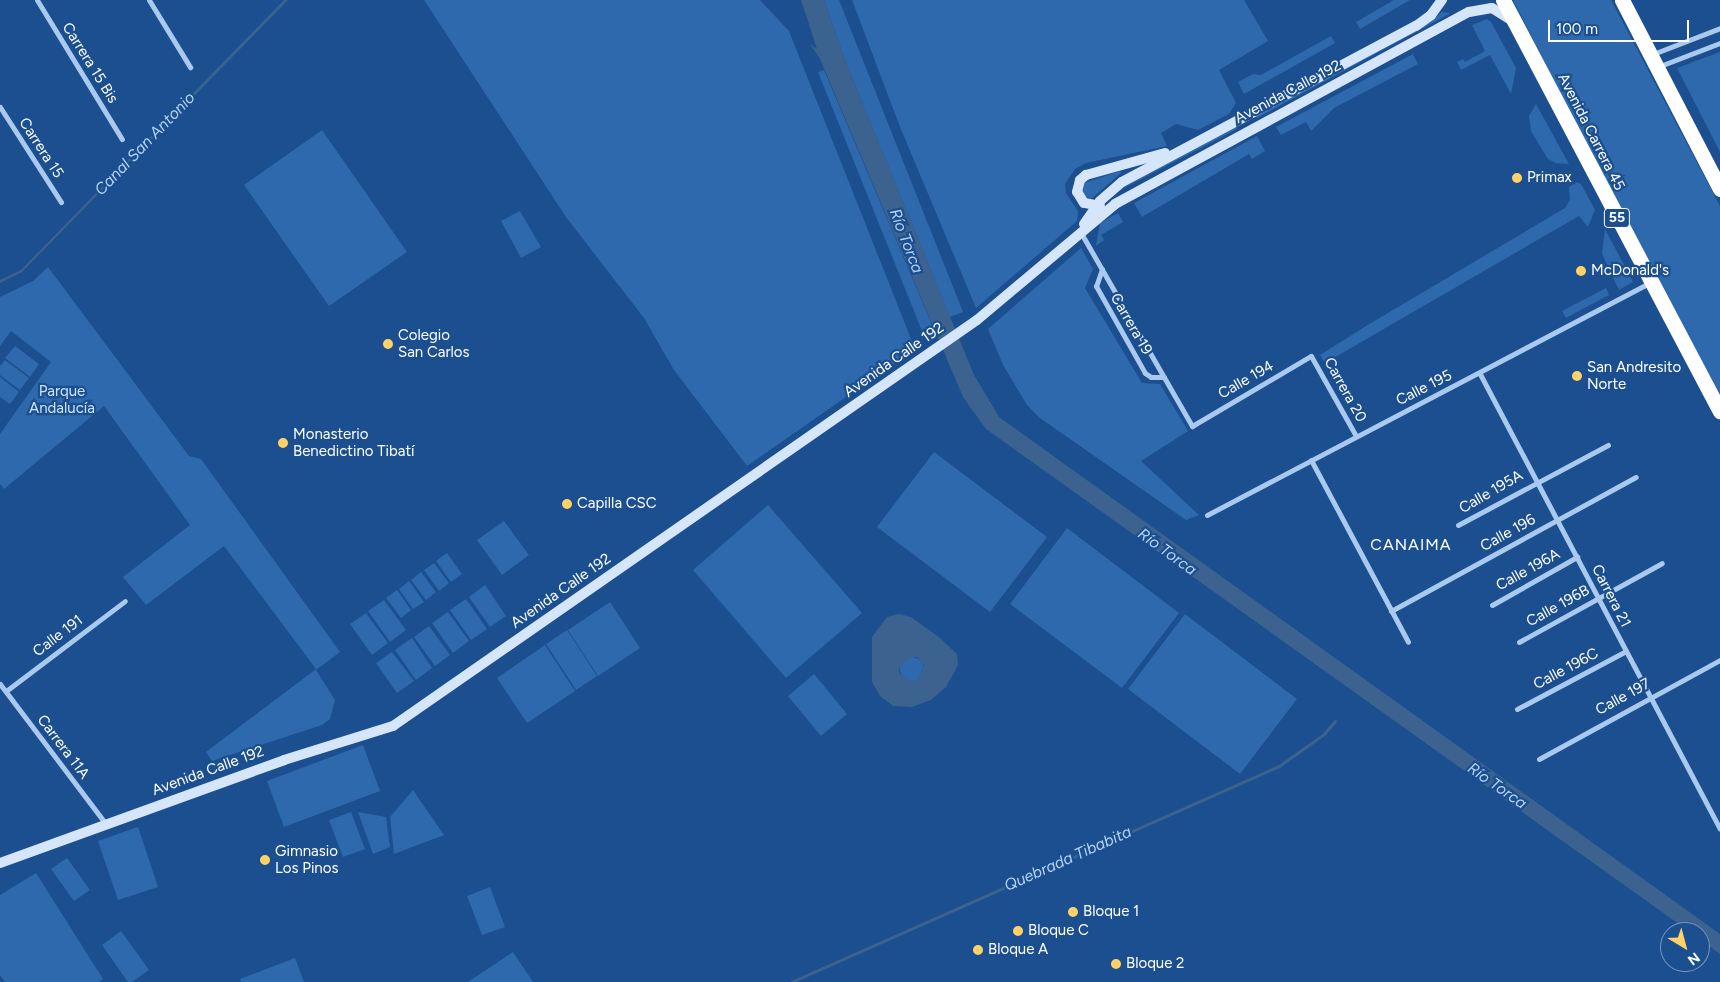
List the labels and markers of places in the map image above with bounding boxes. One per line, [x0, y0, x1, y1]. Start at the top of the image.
place label: Primax [1527, 169, 1572, 187]
marker: Primax [1511, 172, 1523, 184]
place label: McDonald's [1591, 262, 1669, 280]
marker: McDonald's [1575, 265, 1587, 277]
place label: Colegio San Carlos [398, 326, 469, 361]
marker: Colegio San Carlos [382, 338, 394, 350]
place label: San Andresito Norte [1587, 358, 1681, 393]
marker: San Andresito Norte [1571, 370, 1583, 382]
place label: Monasterio Benedictino Tibatí [293, 425, 415, 460]
marker: Monasterio Benedictino Tibatí [277, 437, 289, 449]
place label: Capilla CSC [577, 495, 657, 513]
marker: Capilla CSC [561, 498, 573, 510]
place label: Gimnasio Los Pinos [275, 842, 338, 877]
marker: Gimnasio Los Pinos [259, 854, 271, 866]
place label: Bloque 1 [1083, 903, 1139, 921]
marker: Bloque 1 [1067, 906, 1079, 918]
place label: Bloque C [1028, 922, 1089, 940]
marker: Bloque C [1012, 925, 1024, 937]
place label: Bloque A [988, 941, 1048, 959]
marker: Bloque A [972, 944, 984, 956]
place label: Bloque 2 [1126, 955, 1184, 973]
marker: Bloque 2 [1110, 958, 1122, 970]

